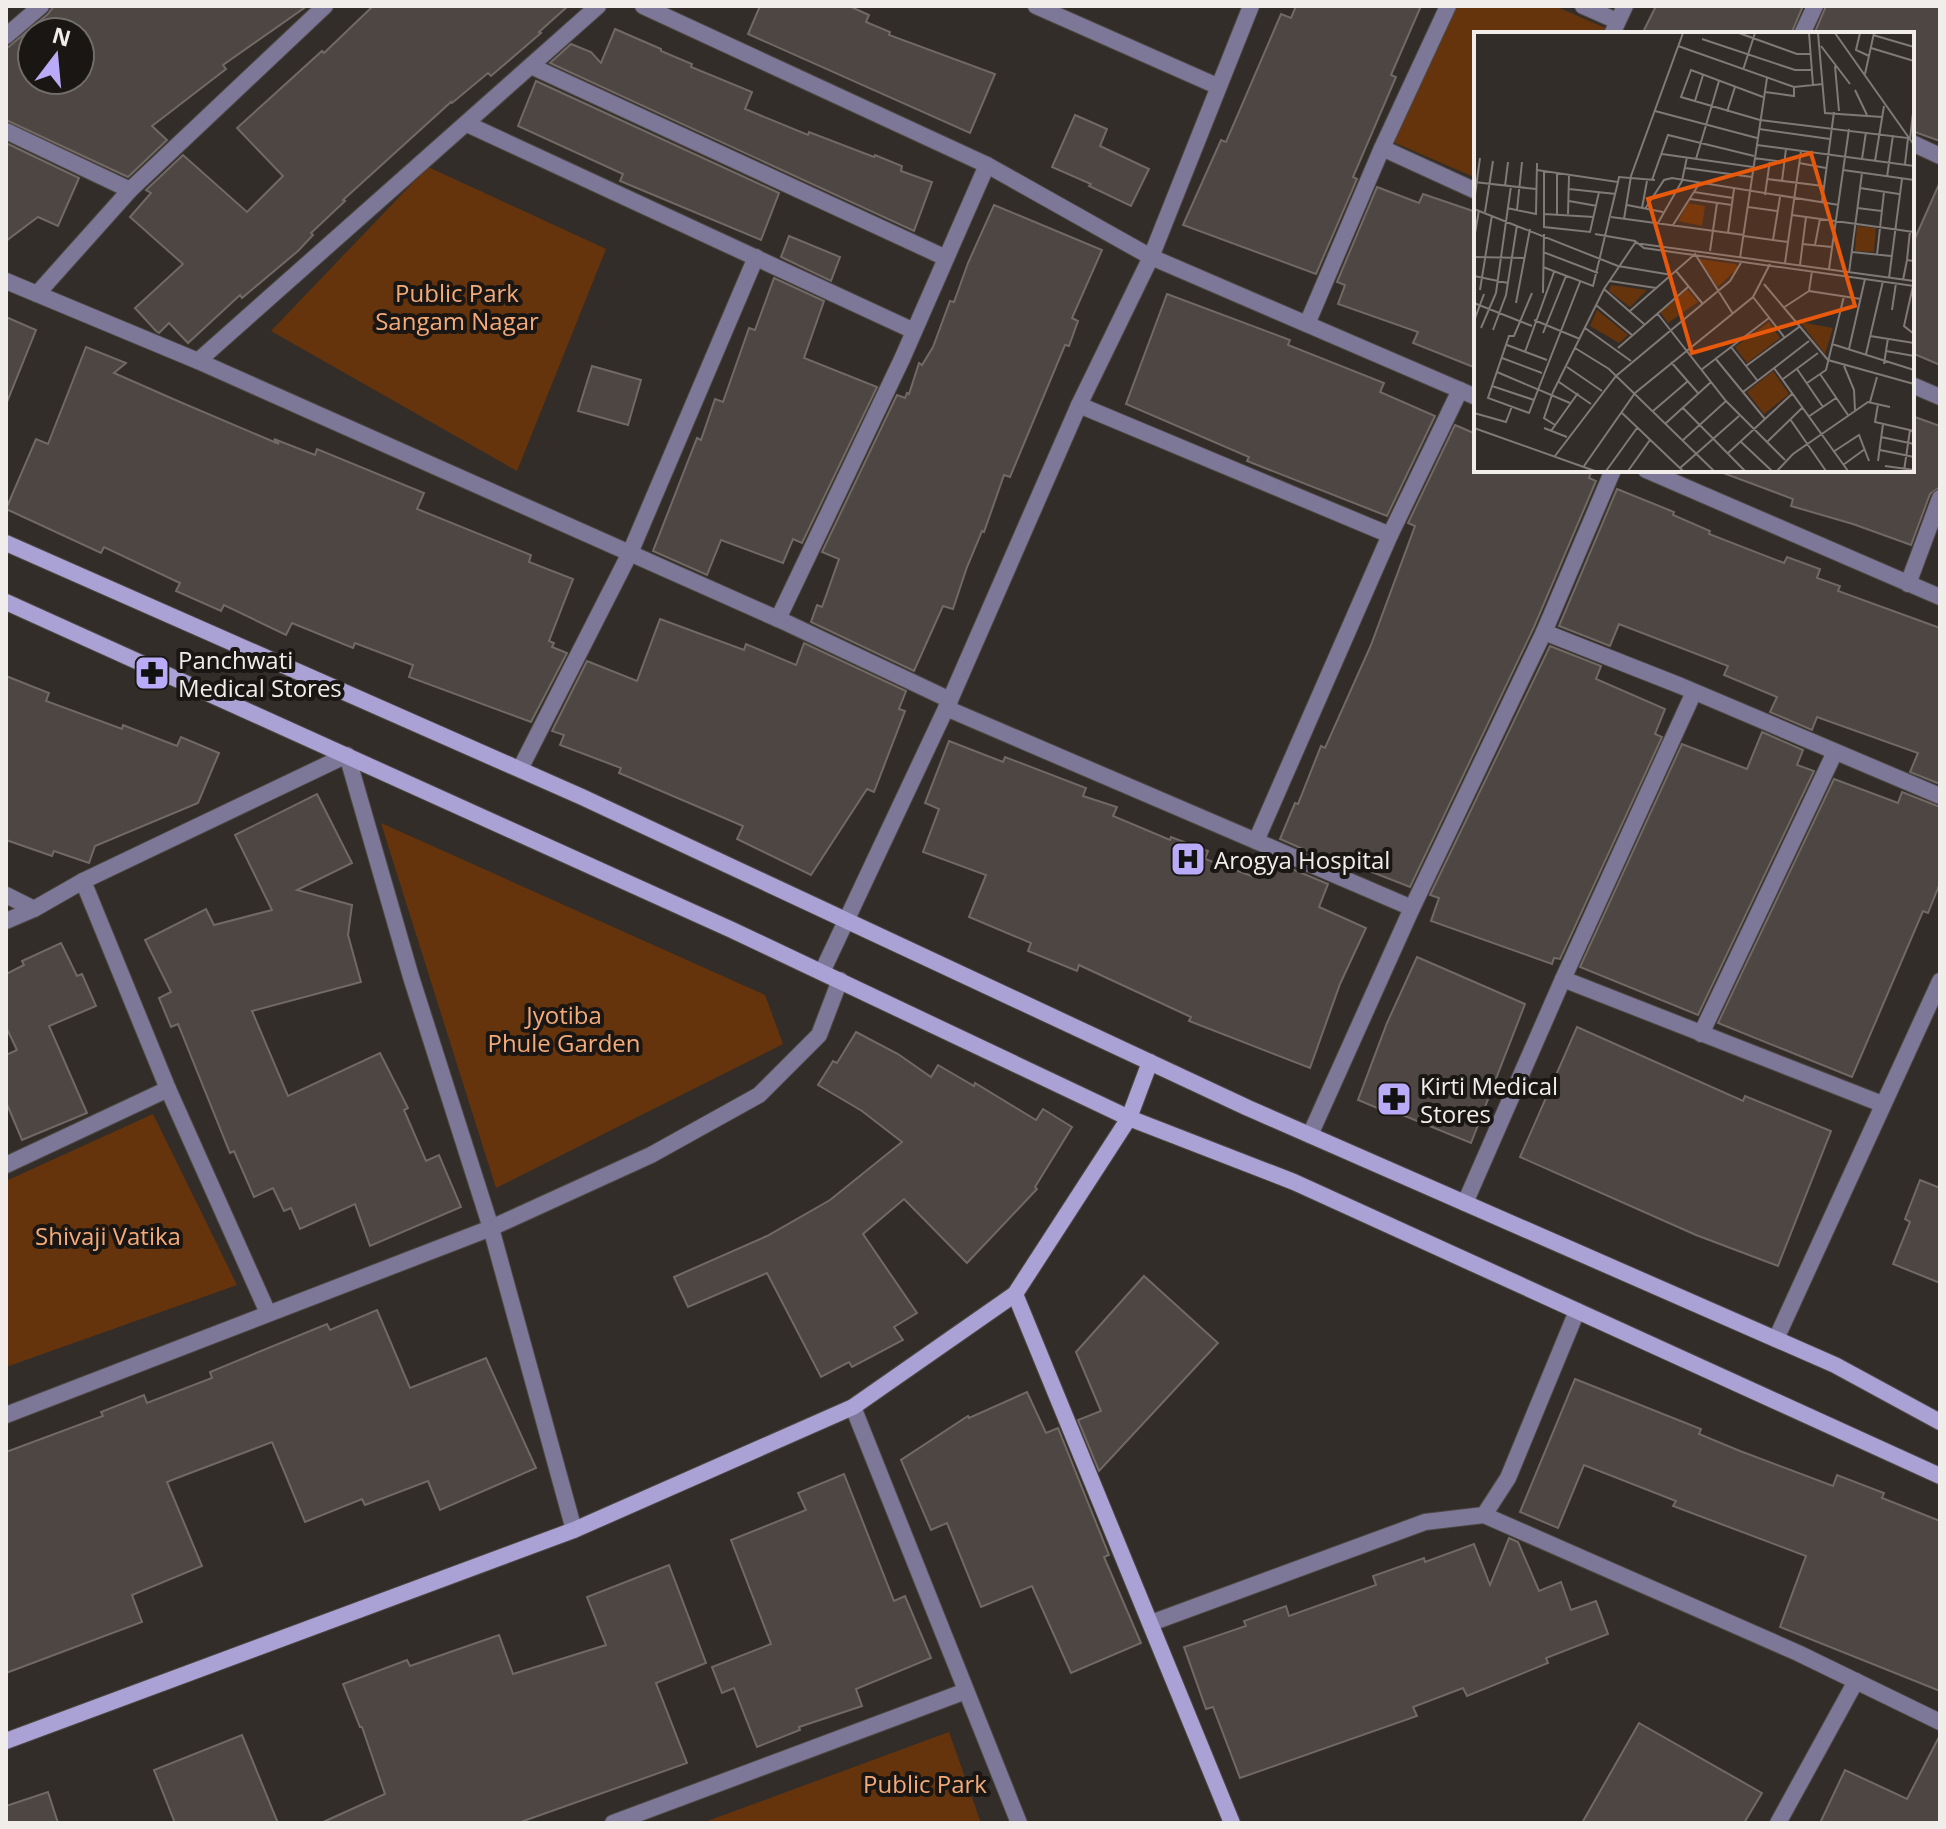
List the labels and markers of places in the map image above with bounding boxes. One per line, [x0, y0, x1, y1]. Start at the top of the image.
place label: Panchwati Medical Stores [178, 643, 342, 704]
pharmacy icon: Panchwati Medical Stores [133, 654, 171, 692]
hospital icon: Arogya Hospital [1169, 840, 1207, 878]
place label: Arogya Hospital [1214, 843, 1390, 876]
place label: Kirti Medical Stores [1420, 1069, 1558, 1130]
pharmacy icon: Kirti Medical Stores [1375, 1080, 1413, 1118]

